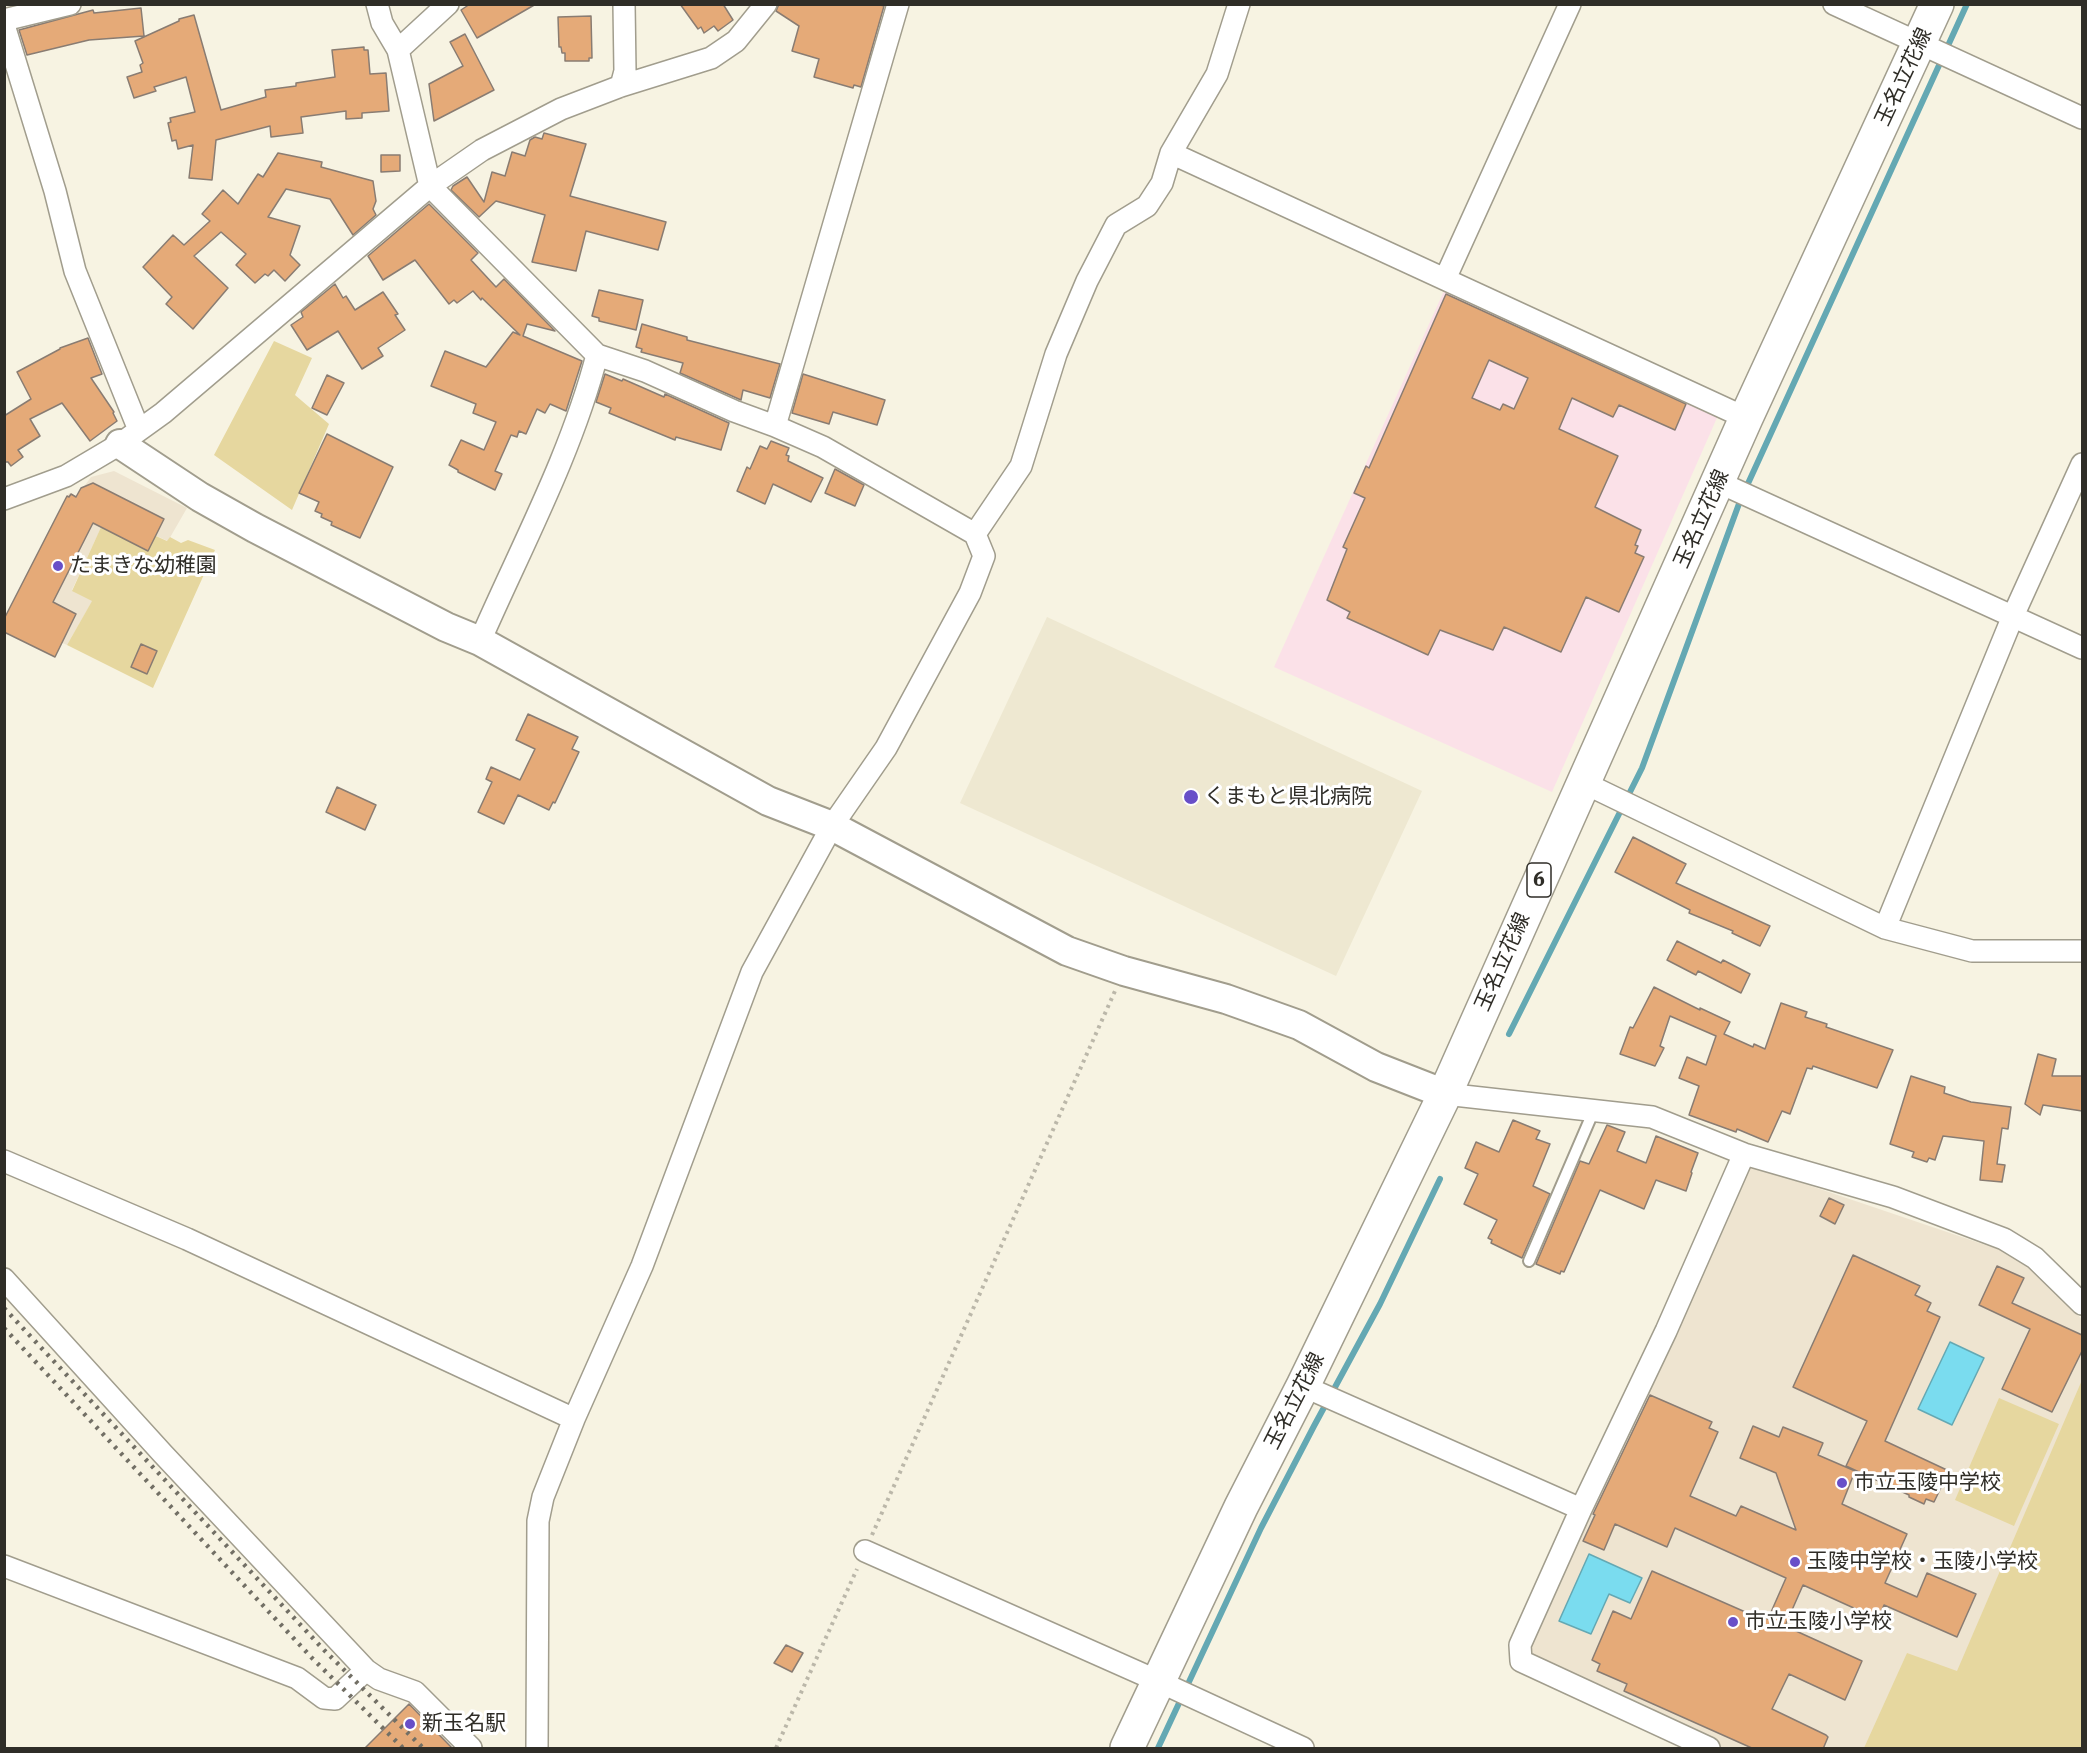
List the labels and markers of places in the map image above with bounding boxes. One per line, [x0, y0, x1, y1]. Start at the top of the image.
place label: たまきな幼稚園 [70, 553, 217, 579]
marker: たまきな幼稚園 [51, 559, 65, 573]
place label: くまもと県北病院 [1204, 784, 1372, 810]
marker: くまもと県北病院 [1182, 788, 1200, 806]
place label: 市立玉陵中学校 [1854, 1470, 2001, 1496]
marker: 市立玉陵中学校 [1835, 1476, 1849, 1490]
place label: 玉陵中学校・玉陵小学校 [1807, 1549, 2038, 1575]
marker: 玉陵中学校・玉陵小学校 [1788, 1555, 1802, 1569]
place label: 市立玉陵小学校 [1745, 1609, 1892, 1635]
marker: 市立玉陵小学校 [1726, 1615, 1740, 1629]
place label: 新玉名駅 [422, 1711, 506, 1737]
marker: 新玉名駅 [403, 1717, 417, 1731]

